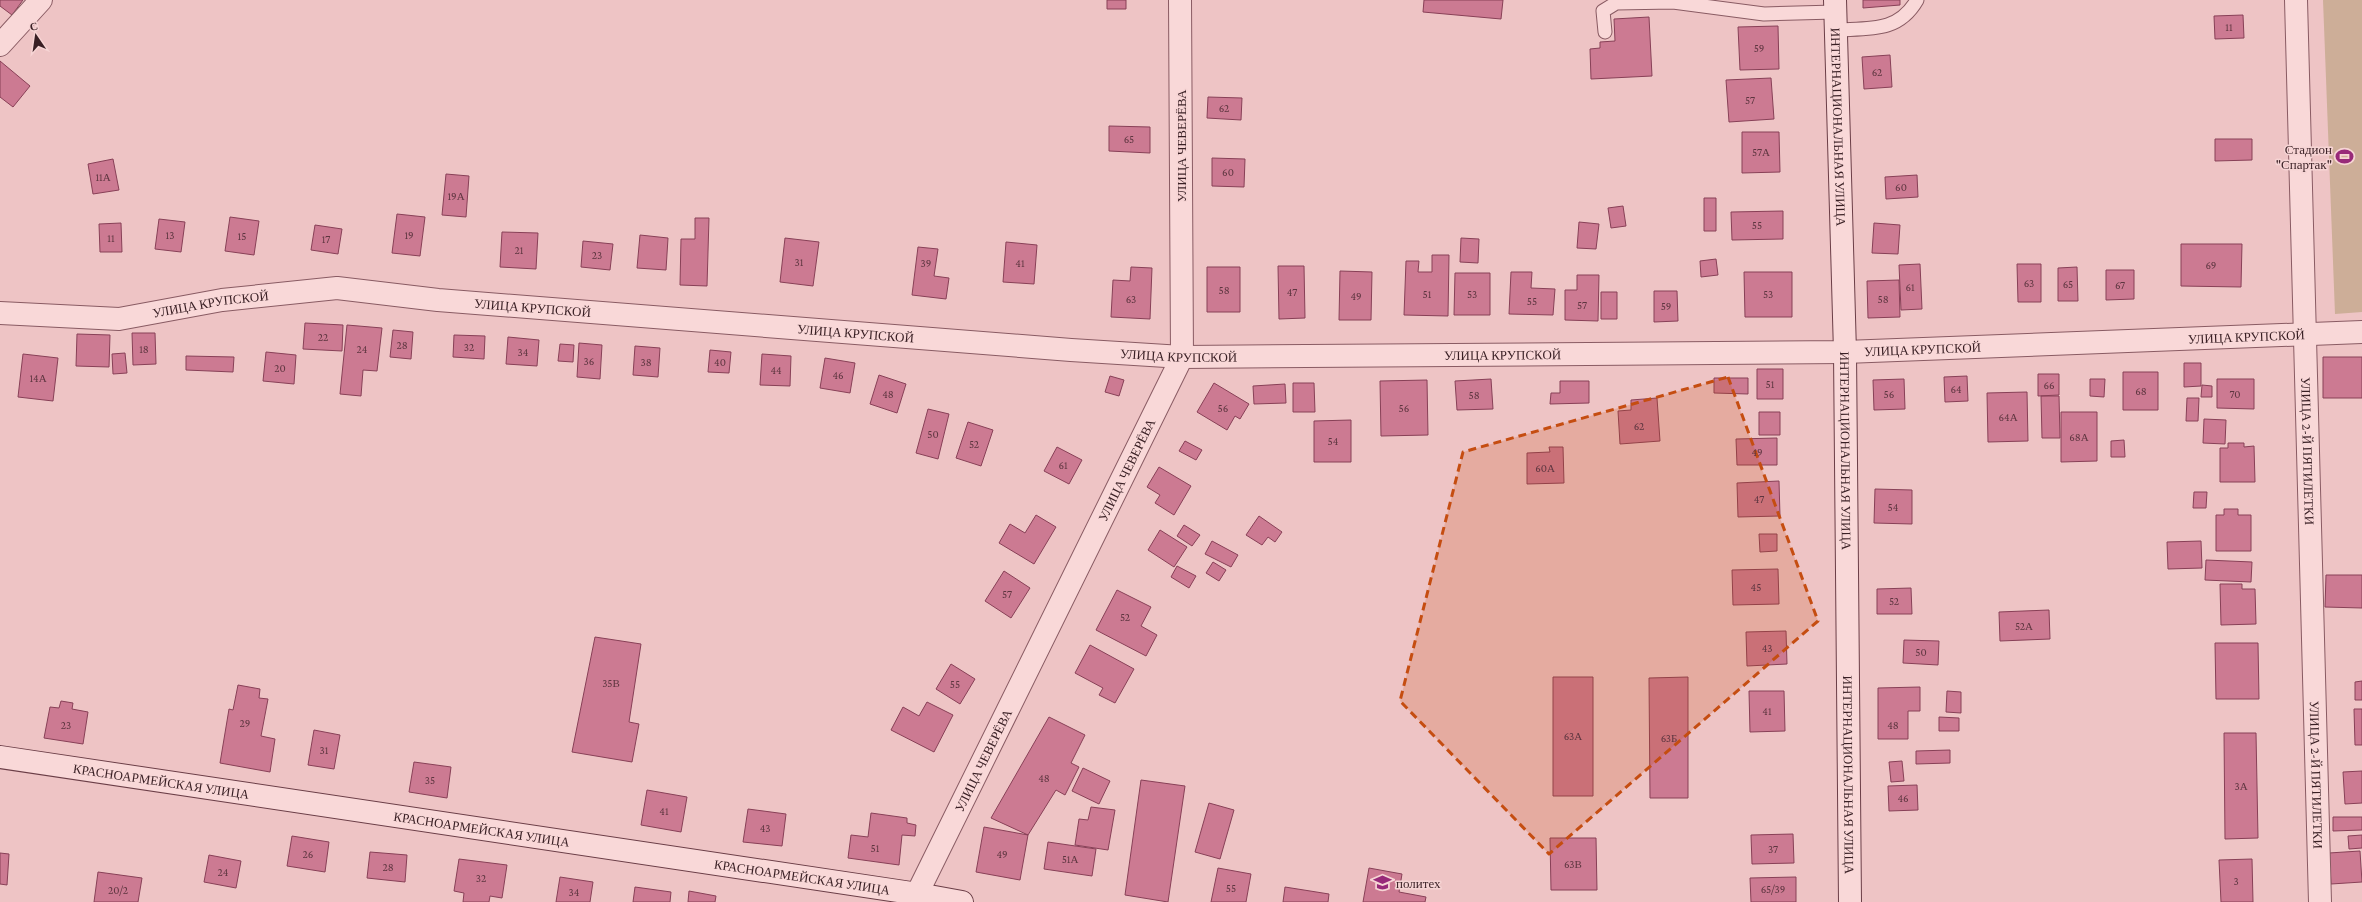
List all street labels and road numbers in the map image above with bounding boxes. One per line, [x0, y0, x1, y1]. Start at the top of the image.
street label: ИНТЕРНАЦИОНАЛЬНАЯ УЛИЦА [1828, 27, 1849, 227]
street label: УЛИЦА ЧЕВЕРЁВА [1174, 89, 1189, 202]
street label: УЛИЦА КРУПСКОЙ [151, 288, 269, 320]
street label: УЛИЦА КРУПСКОЙ [473, 295, 591, 320]
street label: УЛИЦА КРУПСКОЙ [796, 321, 914, 345]
street label: УЛИЦА КРУПСКОЙ [2187, 327, 2305, 346]
street label: УЛИЦА КРУПСКОЙ [1864, 339, 1981, 359]
street label: УЛИЦА КРУПСКОЙ [1120, 346, 1237, 365]
street label: УЛИЦА КРУПСКОЙ [1444, 347, 1561, 363]
street label: ИНТЕРНАЦИОНАЛЬНАЯ УЛИЦА [1837, 351, 1854, 551]
street label: УЛИЦА 2-Й ПЯТИЛЕТКИ [2299, 377, 2317, 525]
street label: УЛИЦА ЧЕВЕРЁВА [1095, 415, 1158, 524]
street label: ИНТЕРНАЦИОНАЛЬНАЯ УЛИЦА [1840, 675, 1857, 875]
street label: УЛИЦА 2-Й ПЯТИЛЕТКИ [2307, 700, 2326, 849]
street label: УЛИЦА ЧЕВЕРЁВА [951, 706, 1015, 814]
street label: КРАСНОАРМЕЙСКАЯ УЛИЦА [72, 761, 251, 802]
street label: КРАСНОАРМЕЙСКАЯ УЛИЦА [393, 808, 571, 850]
street label: КРАСНОАРМЕЙСКАЯ УЛИЦА [713, 856, 892, 897]

